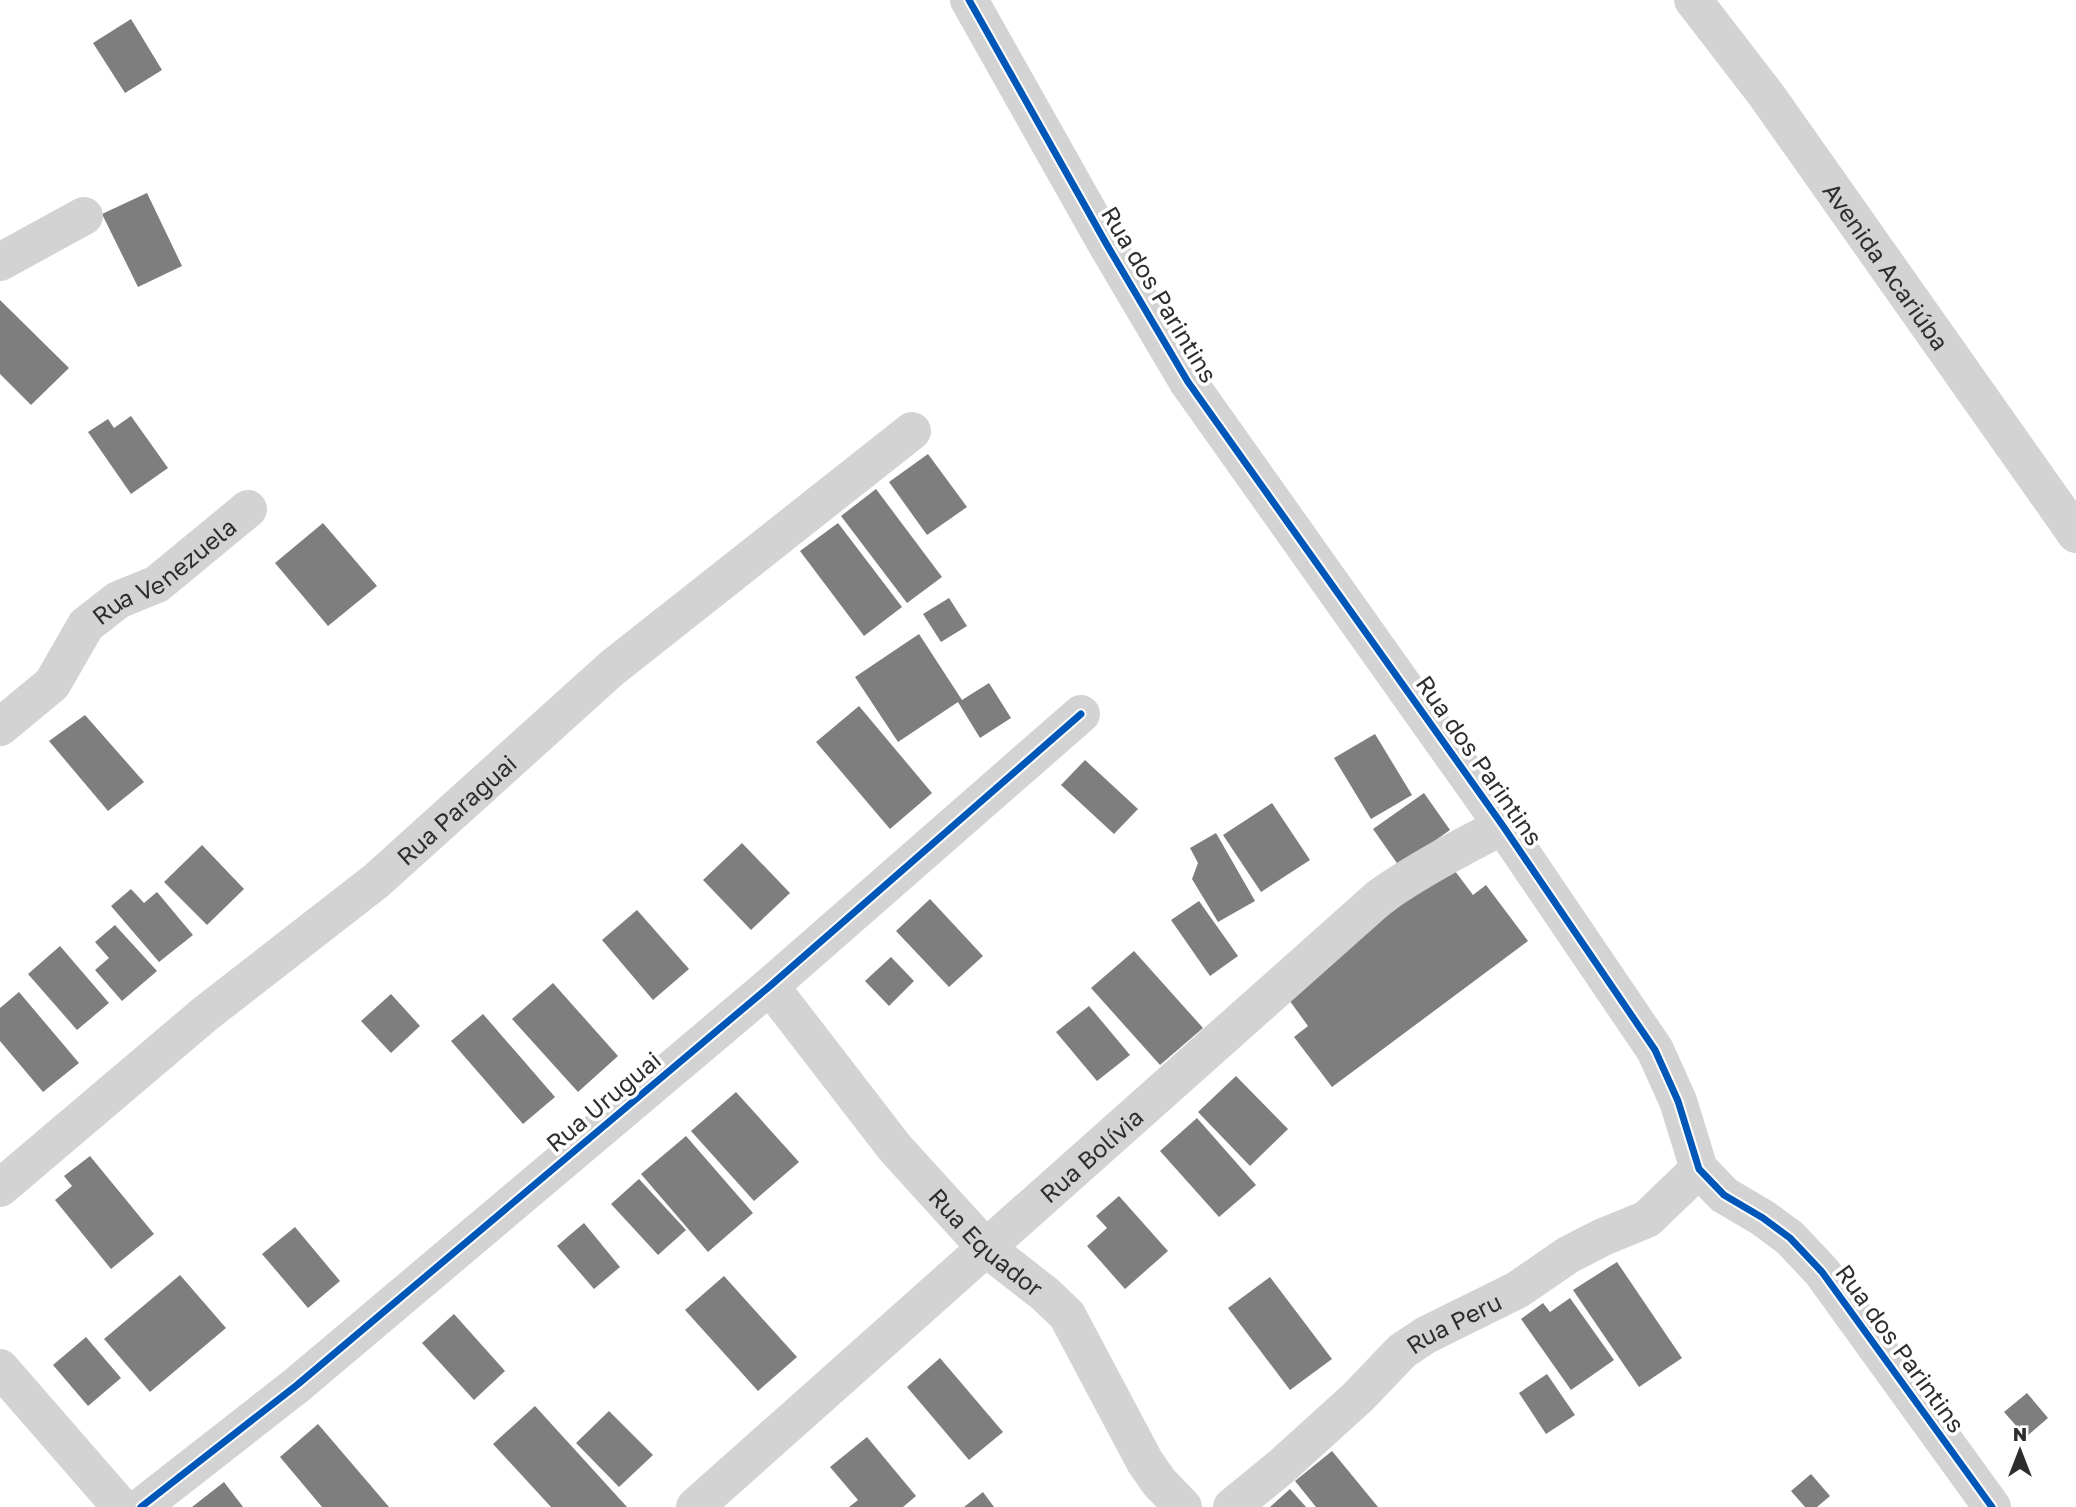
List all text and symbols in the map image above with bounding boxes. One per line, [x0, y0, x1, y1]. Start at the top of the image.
street label: Avenida Acariúba [1818, 176, 1956, 355]
street label: Rua dos Parintins [1096, 201, 1224, 387]
street label: Rua Venezuela [86, 511, 241, 630]
street label: Rua dos Parintins [1411, 669, 1549, 851]
street label: Rua Paraguai [390, 748, 522, 870]
street label: Rua Uruguai [540, 1045, 666, 1157]
street label: Rua Bolívia [1033, 1101, 1148, 1208]
street label: Rua Equador [924, 1182, 1049, 1302]
street label: Rua dos Parintins [1830, 1258, 1972, 1438]
street label: Rua Peru [1400, 1286, 1506, 1359]
north arrow [1985, 1416, 2055, 1486]
text: N [2013, 1422, 2027, 1445]

